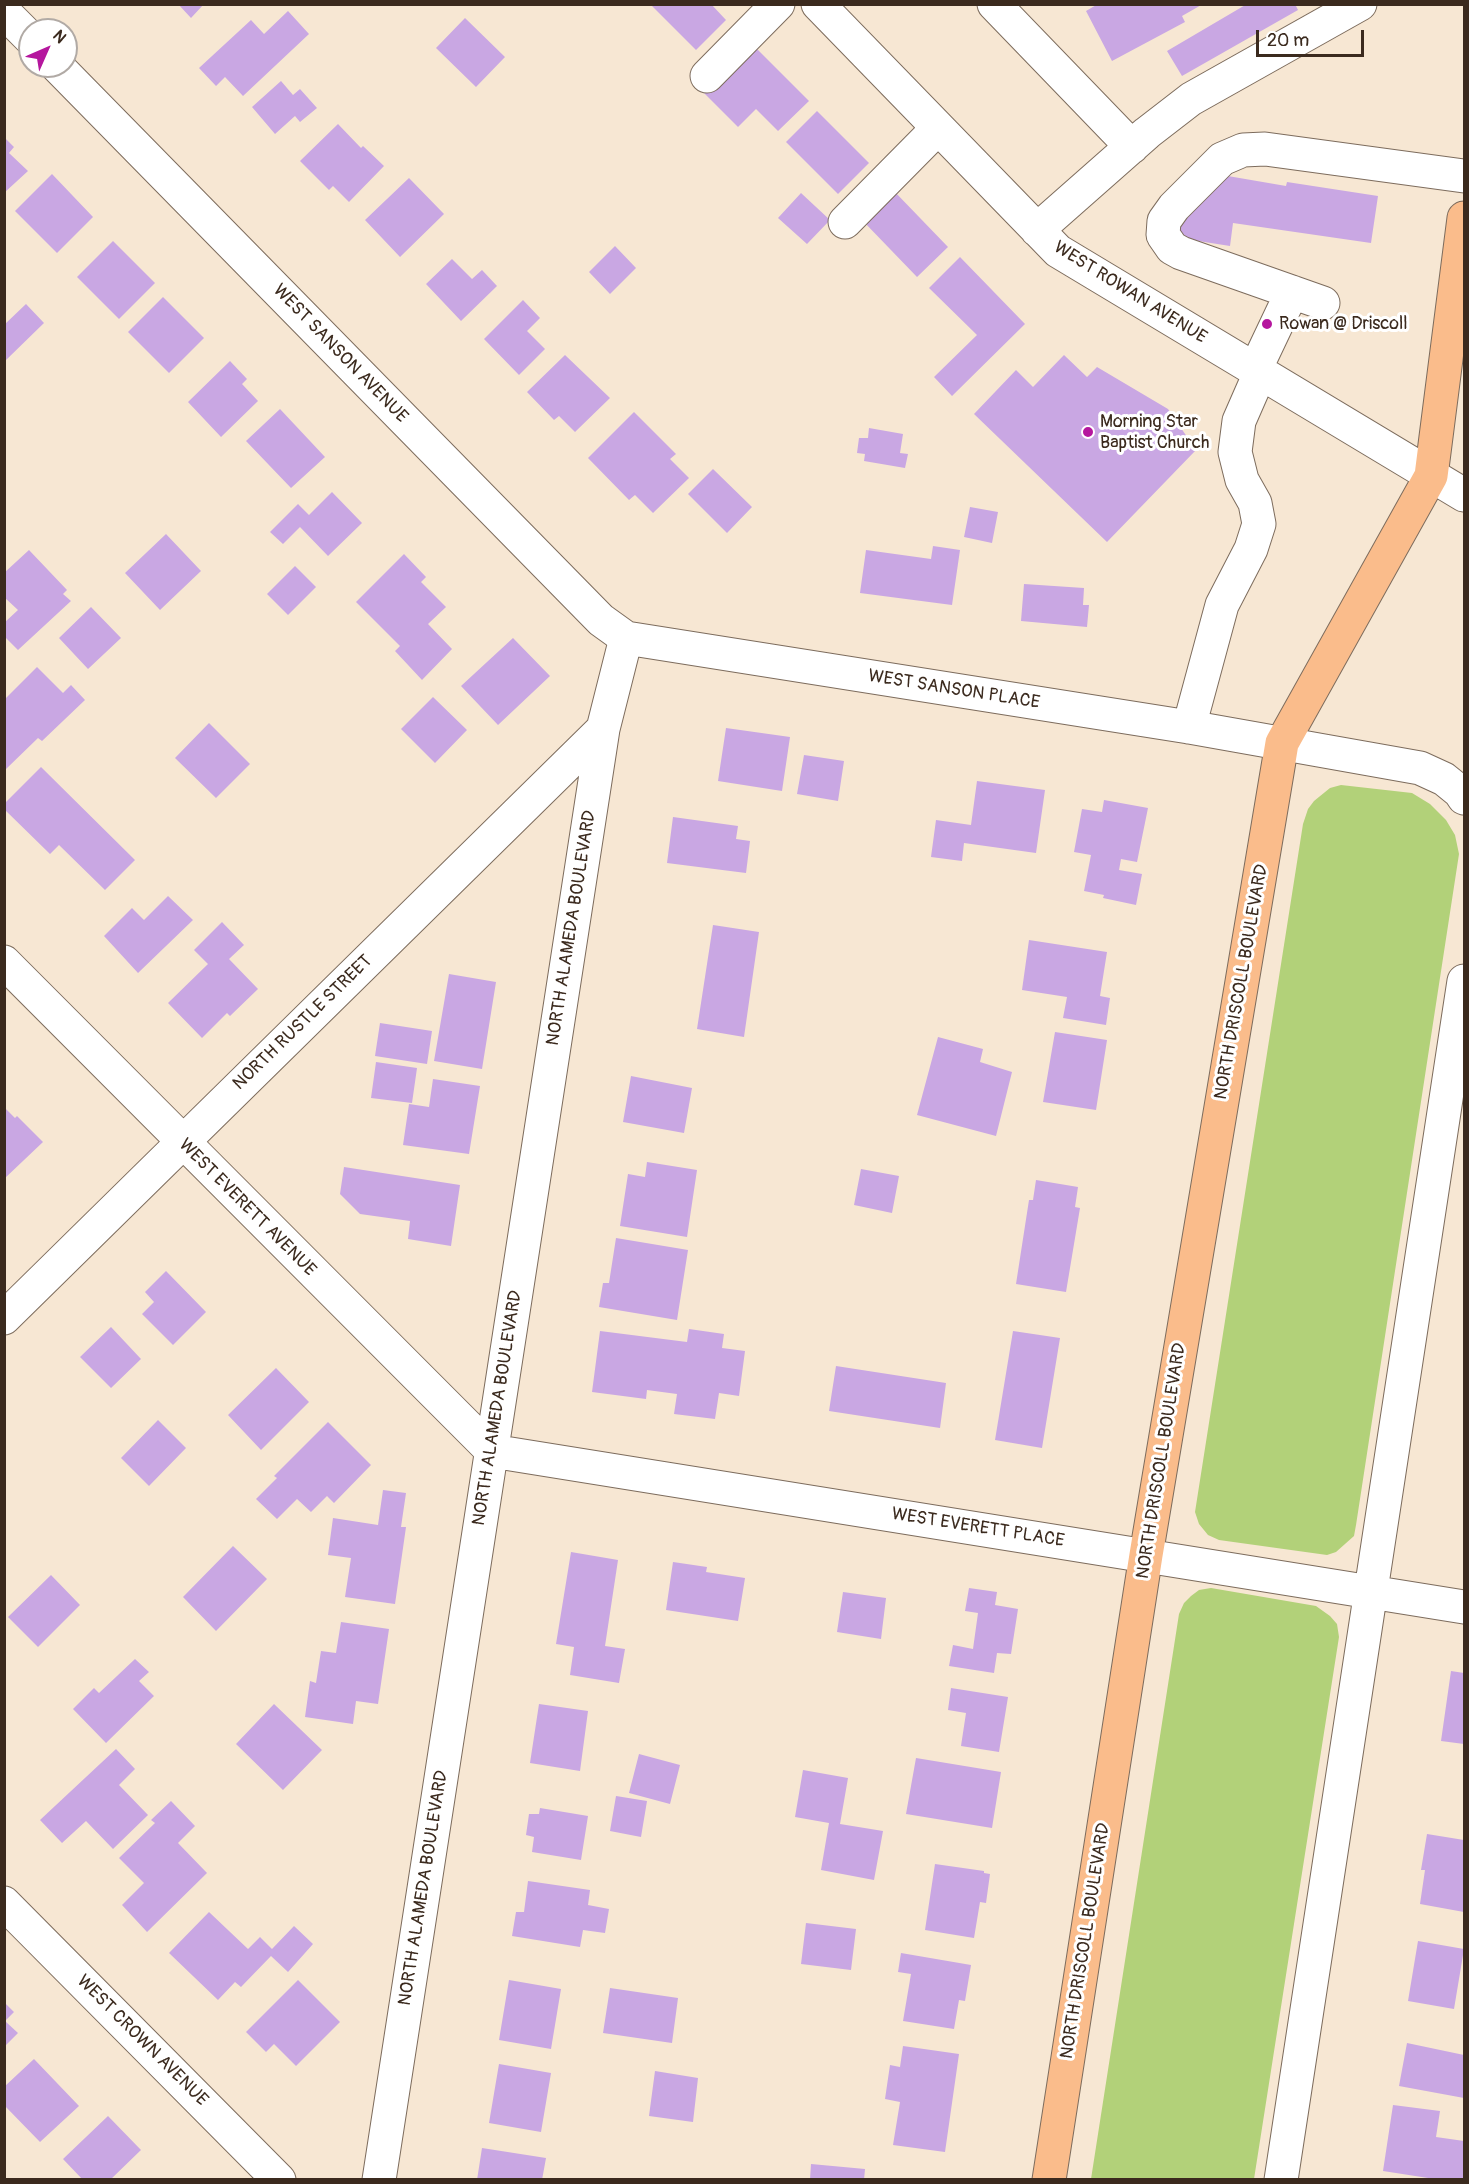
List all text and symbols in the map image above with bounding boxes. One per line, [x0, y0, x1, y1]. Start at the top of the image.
north arrow [18, 18, 78, 78]
scale bar [1259, 18, 1367, 56]
text: N [48, 26, 70, 48]
text: 20 m [1267, 29, 1309, 52]
street label: WEST ROWAN AVENUE [1050, 237, 1210, 349]
street label: WEST SANSON AVENUE [268, 280, 412, 428]
place label: Rowan @ Driscoll [1279, 313, 1408, 335]
marker: Rowan @ Driscoll [1260, 317, 1274, 331]
place label: Morning Star Baptist Church [1100, 411, 1209, 454]
marker: Morning Star Baptist Church [1081, 425, 1095, 439]
street label: WEST SANSON PLACE [867, 666, 1041, 714]
street label: NORTH ALAMEDA BOULEVARD [543, 809, 601, 1047]
street label: NORTH DRISCOLL BOULEVARD [1211, 863, 1273, 1101]
street label: NORTH RUSTLE STREET [229, 951, 377, 1095]
street label: WEST EVERETT AVENUE [174, 1135, 320, 1281]
street label: NORTH ALAMEDA BOULEVARD [469, 1289, 527, 1527]
street label: NORTH DRISCOLL BOULEVARD [1133, 1342, 1191, 1580]
street label: WEST EVERETT PLACE [890, 1504, 1066, 1552]
street label: NORTH ALAMEDA BOULEVARD [395, 1769, 453, 2007]
street label: NORTH DRISCOLL BOULEVARD [1057, 1822, 1115, 2060]
street label: WEST CROWN AVENUE [72, 1971, 212, 2111]

